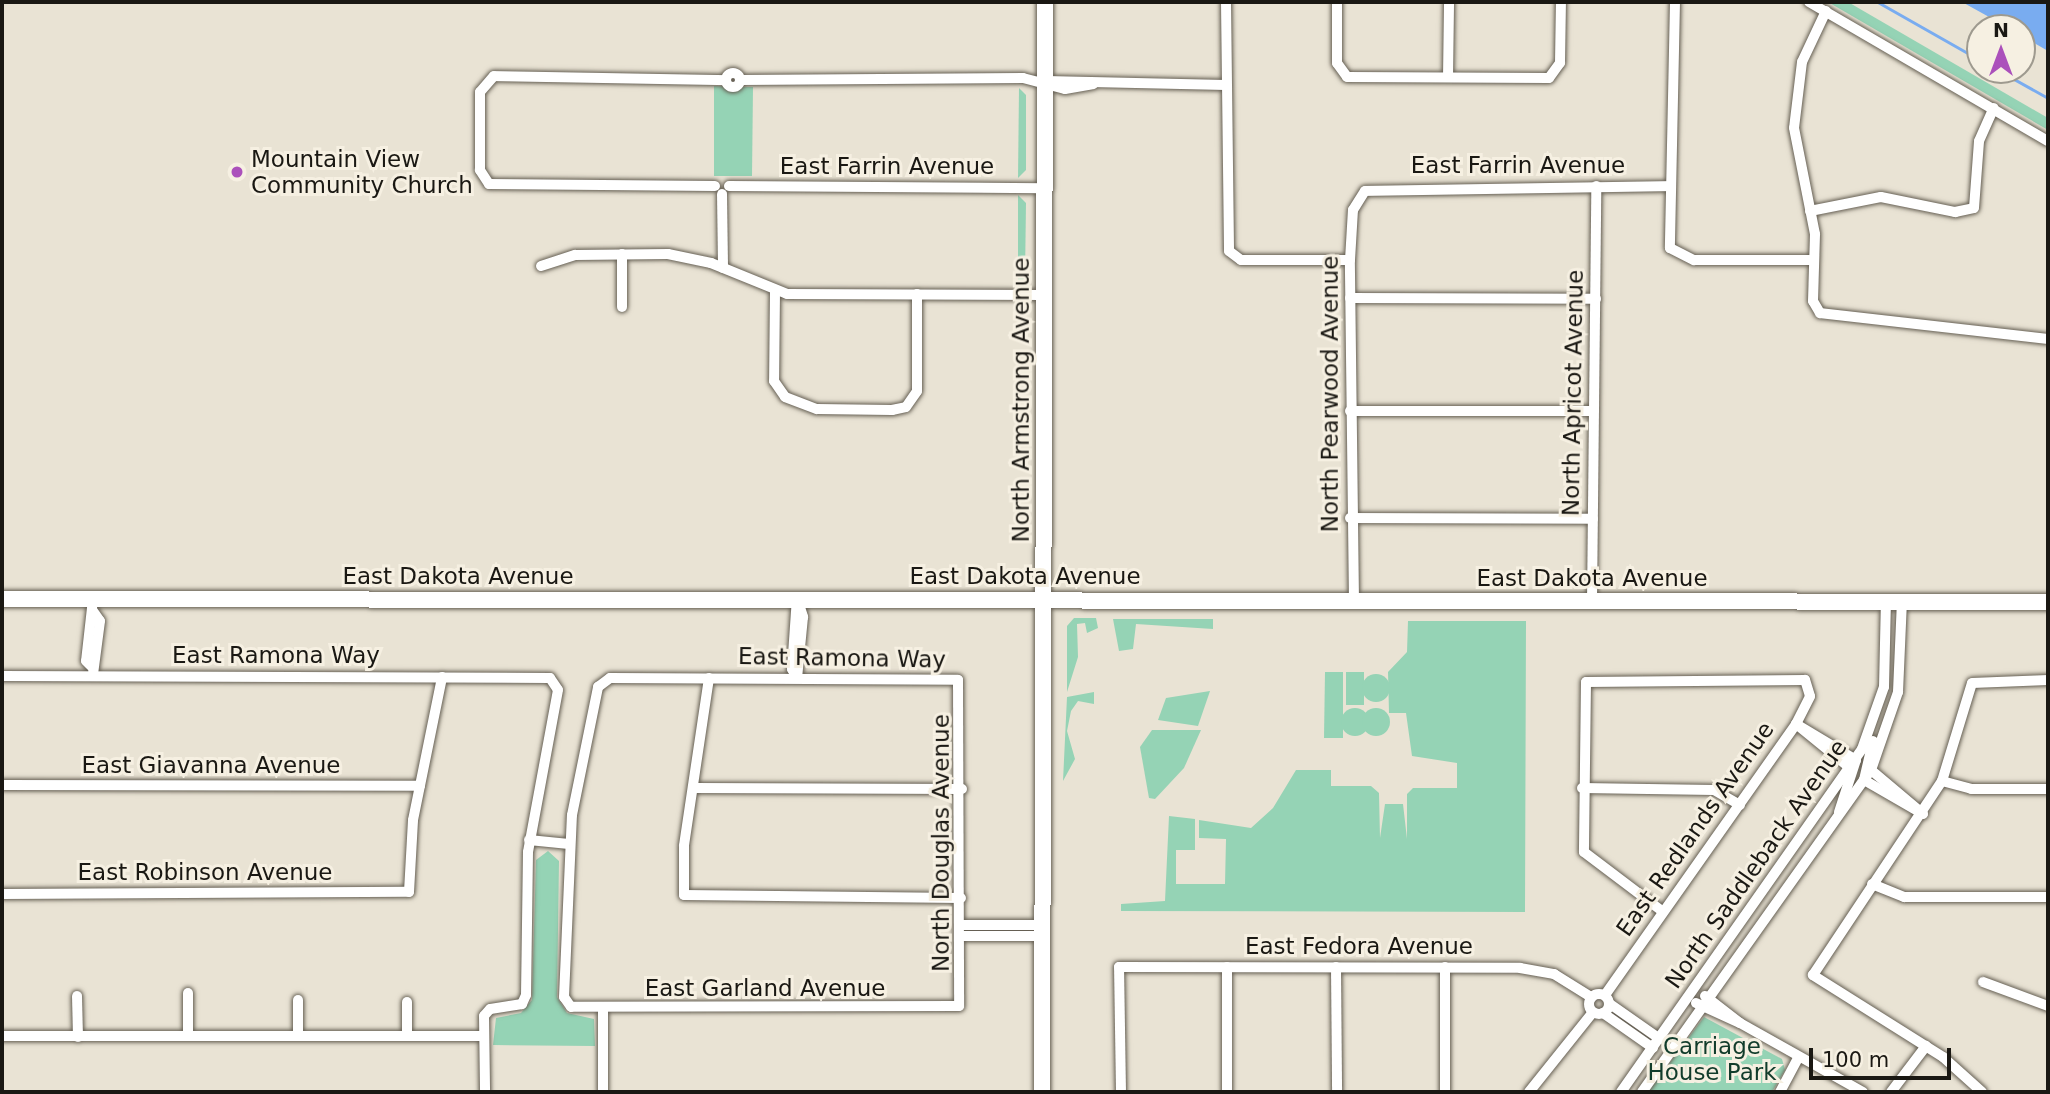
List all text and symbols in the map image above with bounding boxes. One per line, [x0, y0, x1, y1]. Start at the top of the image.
north arrow [1966, 14, 2036, 84]
text: N [1993, 19, 2009, 41]
place label: Mountain View Community Church [251, 145, 473, 199]
street label: East Farrin Avenue [1411, 151, 1625, 179]
street label: East Farrin Avenue [780, 152, 994, 180]
marker: Mountain View Community Church [229, 164, 245, 180]
street label: North Pearwood Avenue [1316, 256, 1344, 532]
street label: North Armstrong Avenue [1007, 258, 1035, 542]
street label: North Apricot Avenue [1557, 270, 1589, 516]
street label: East Dakota Avenue [342, 562, 574, 590]
street label: East Dakota Avenue [909, 562, 1141, 590]
street label: East Dakota Avenue [1476, 564, 1708, 592]
street label: East Ramona Way [172, 641, 380, 669]
street label: East Ramona Way [738, 642, 946, 674]
street label: North Douglas Avenue [927, 714, 955, 972]
street label: East Redlands Avenue [1611, 717, 1779, 941]
street label: North Saddleback Avenue [1659, 734, 1853, 994]
street label: East Giavanna Avenue [82, 751, 340, 779]
street label: East Robinson Avenue [78, 858, 332, 886]
street label: East Fedora Avenue [1245, 932, 1473, 960]
street label: East Garland Avenue [645, 974, 885, 1002]
park label: Carriage House Park [1647, 1032, 1777, 1086]
scale bar [1812, 1034, 1954, 1078]
text: 100 m [1822, 1048, 1889, 1072]

